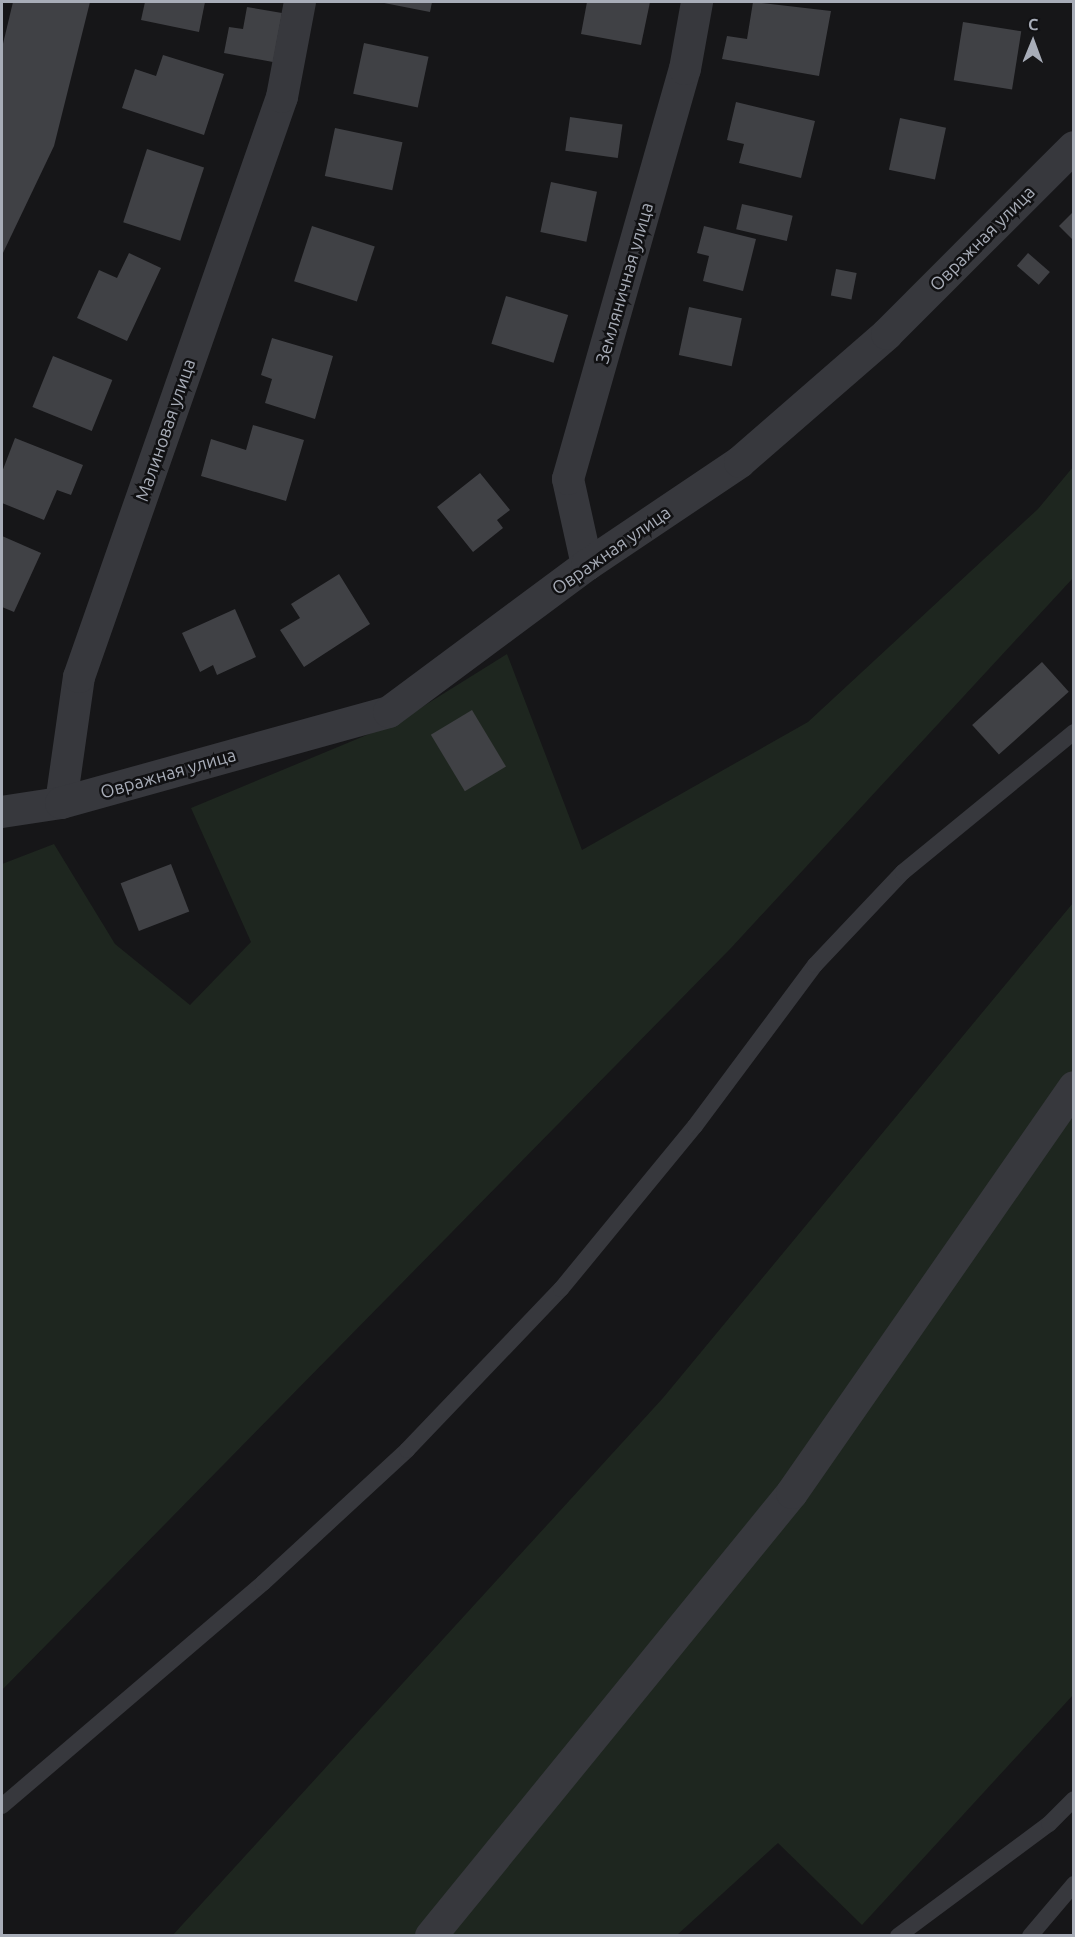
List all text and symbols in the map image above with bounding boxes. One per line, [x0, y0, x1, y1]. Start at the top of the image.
north arrow [1003, 12, 1063, 72]
text: С [1028, 15, 1039, 33]
street label: Овражная улица [925, 181, 1039, 295]
street label: Земляничная улица [591, 200, 657, 366]
street label: Малиновая улица [130, 356, 200, 504]
street label: Овражная улица [548, 501, 674, 599]
street label: Овражная улица [98, 743, 238, 803]

